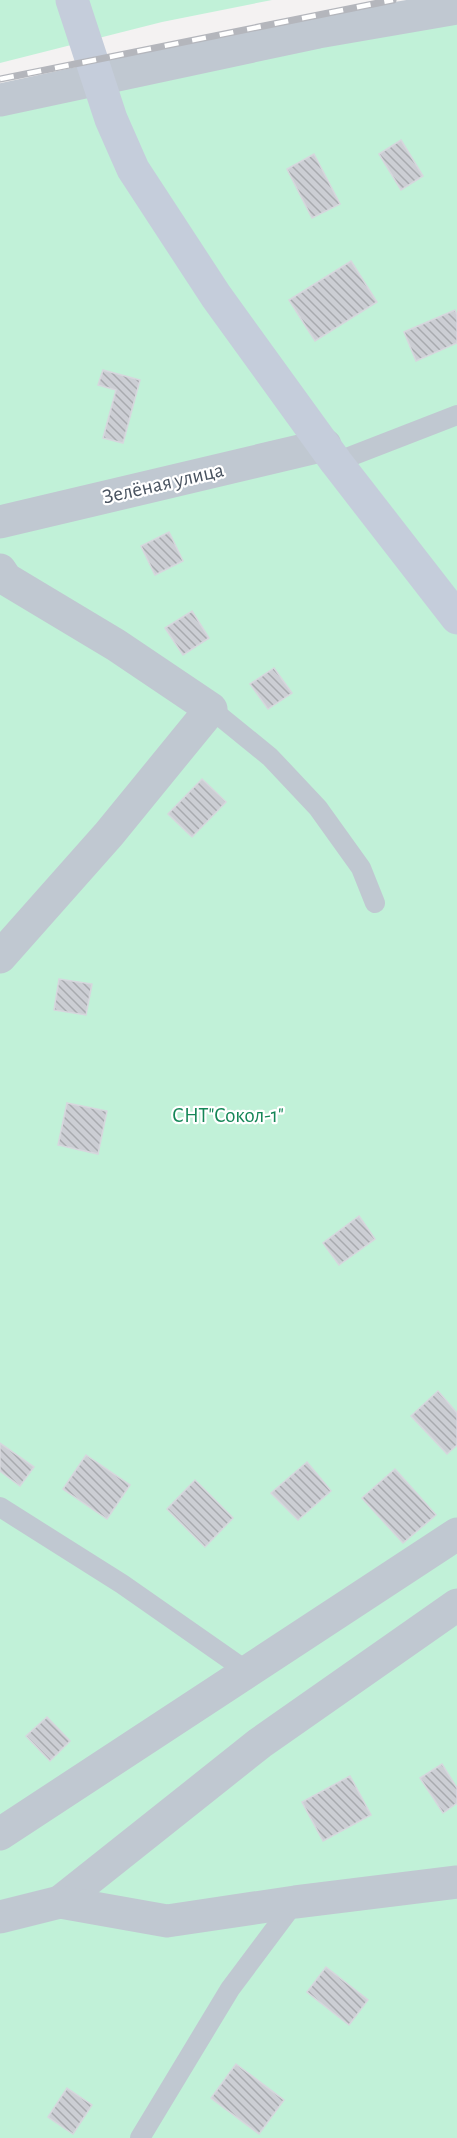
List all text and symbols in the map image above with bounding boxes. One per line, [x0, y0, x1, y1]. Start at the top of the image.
street label: Зелёная улица [100, 459, 226, 508]
park label: СНТ"Сокол-1" [172, 1105, 284, 1126]

